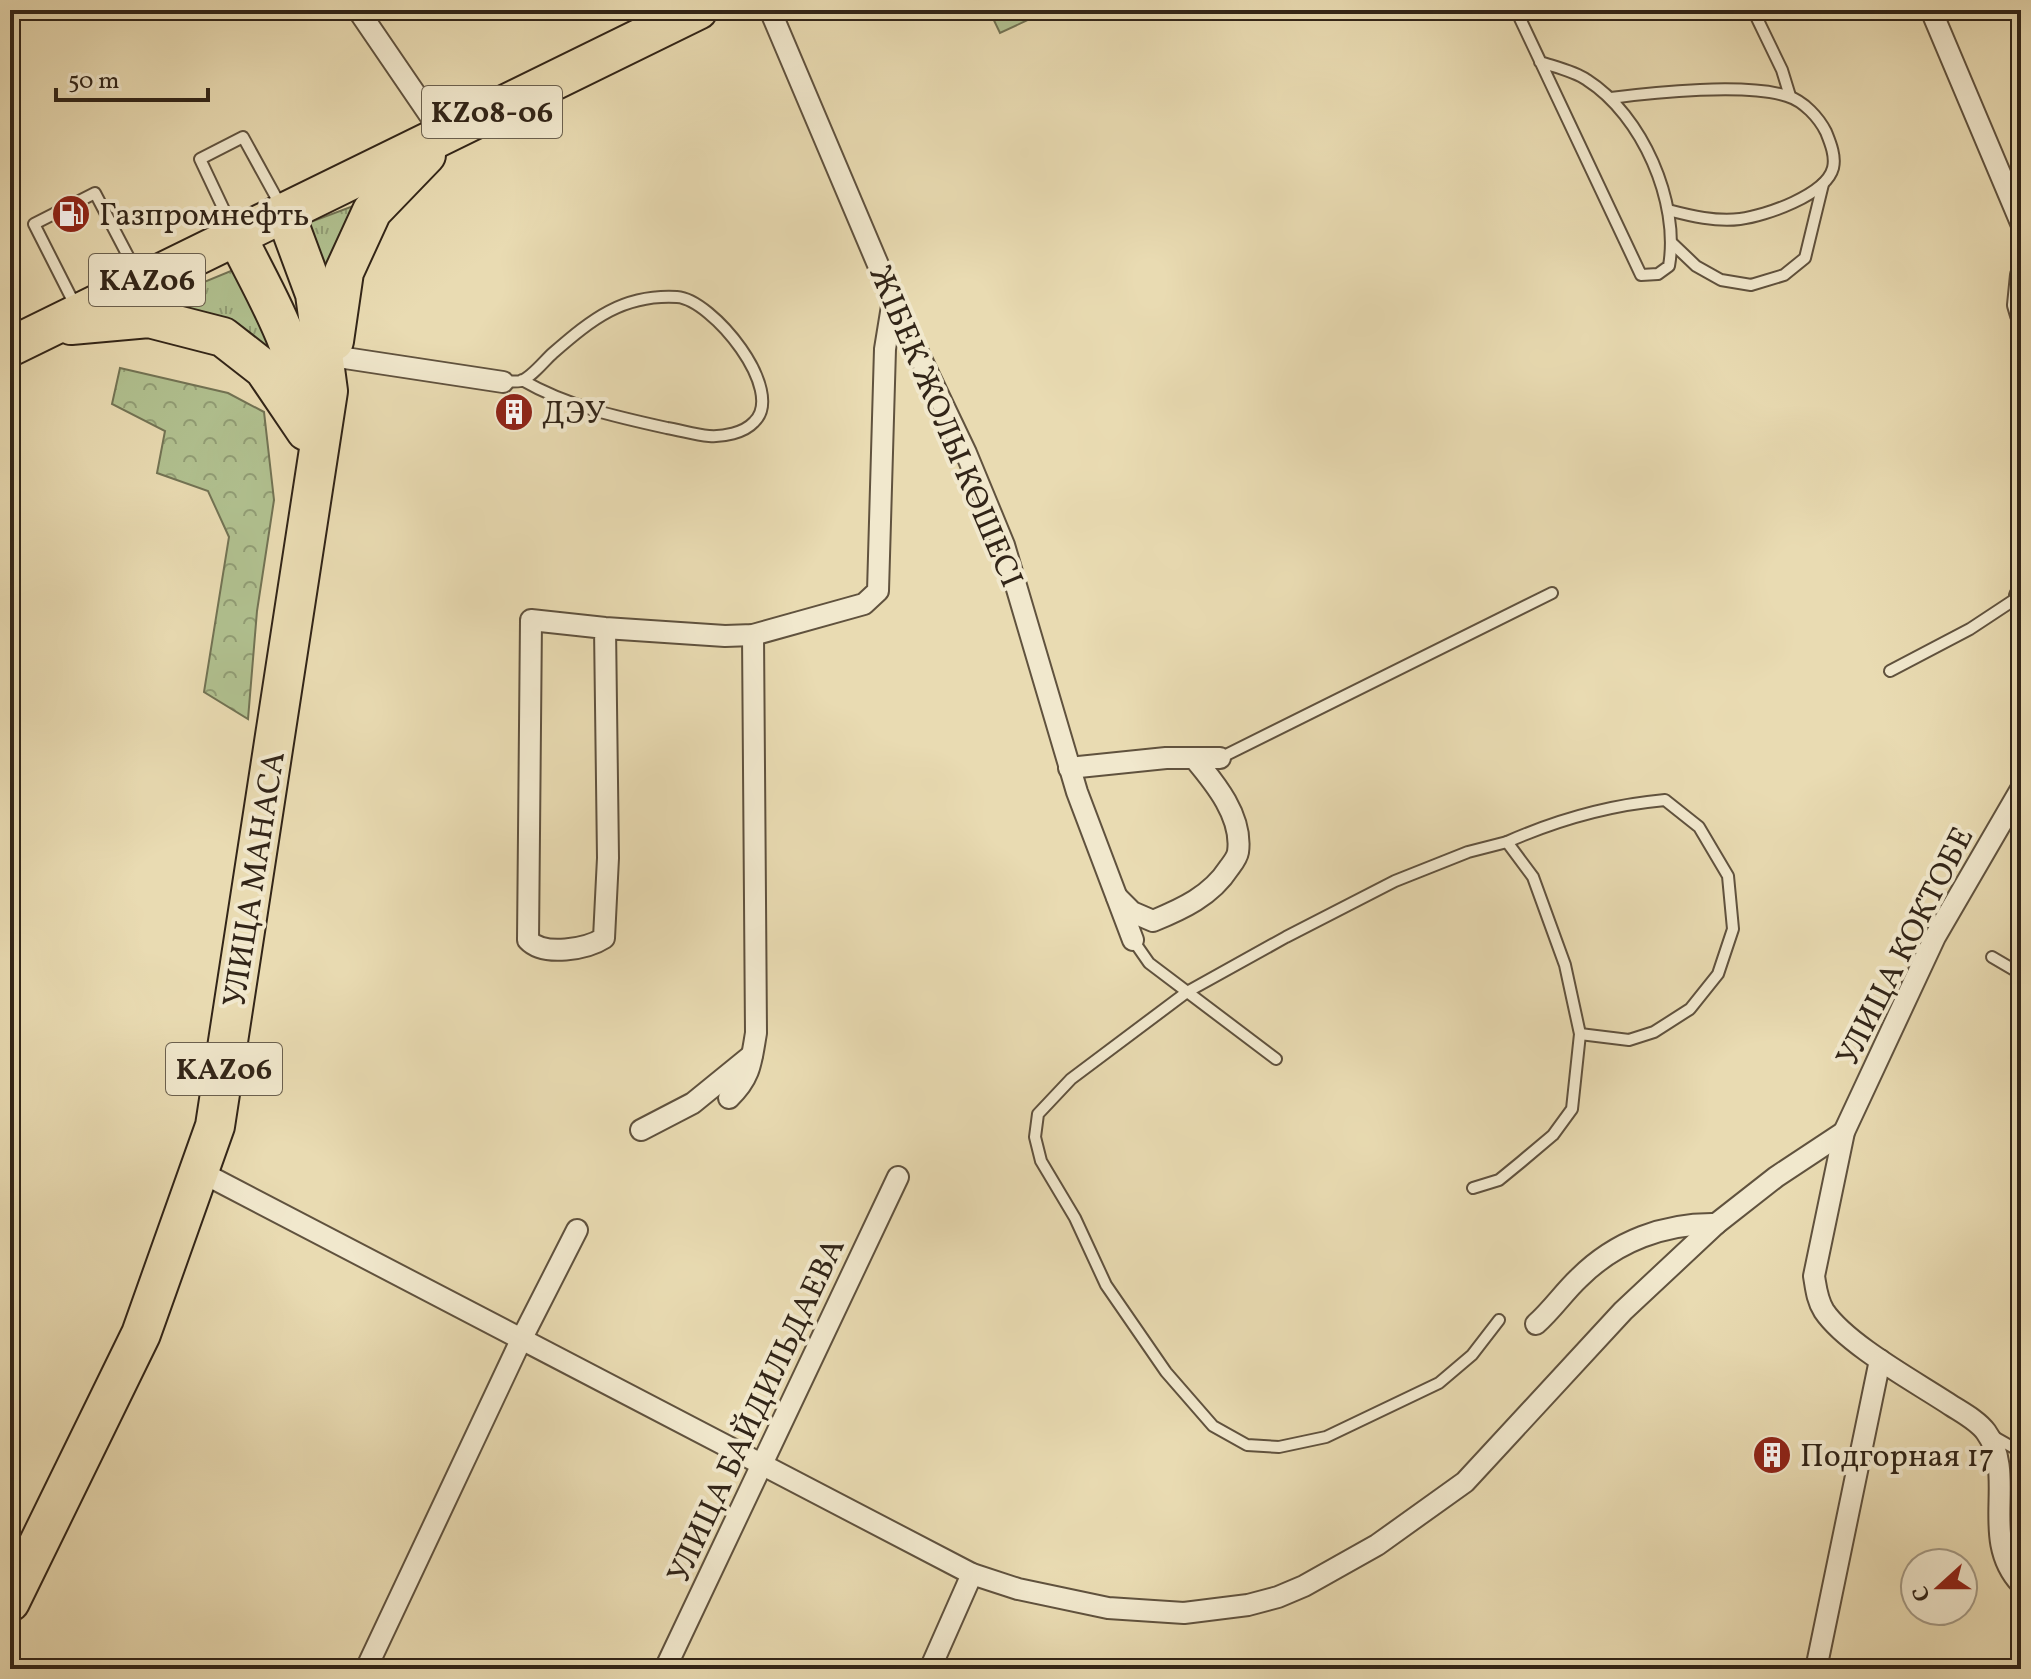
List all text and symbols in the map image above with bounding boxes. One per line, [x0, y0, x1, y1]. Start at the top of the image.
scale bar [56, 52, 208, 102]
text: 50 m [68, 65, 120, 99]
road number: KZ08-06 [422, 86, 562, 138]
fuel station icon: Газпромнефть [50, 193, 92, 235]
place label: Газпромнефть [99, 195, 309, 239]
road number: KAZ06 [89, 254, 205, 306]
street label: ЖІБЕК ЖОЛЫ КӨШЕСІ [857, 260, 1032, 595]
building icon: ДЭУ [493, 391, 535, 433]
place label: ДЭУ [542, 393, 606, 437]
street label: УЛИЦА МАНАСА [214, 749, 298, 1010]
street label: УЛИЦА КОКТОБЕ [1827, 820, 1986, 1075]
road number: KAZ06 [166, 1043, 282, 1095]
street label: УЛИЦА БАЙДИЛЬДАЕВА [658, 1231, 857, 1591]
building icon: Подгорная 17 [1751, 1434, 1793, 1476]
place label: Подгорная 17 [1800, 1436, 1994, 1480]
north arrow [1899, 1547, 1979, 1627]
text: С [1906, 1581, 1940, 1605]

